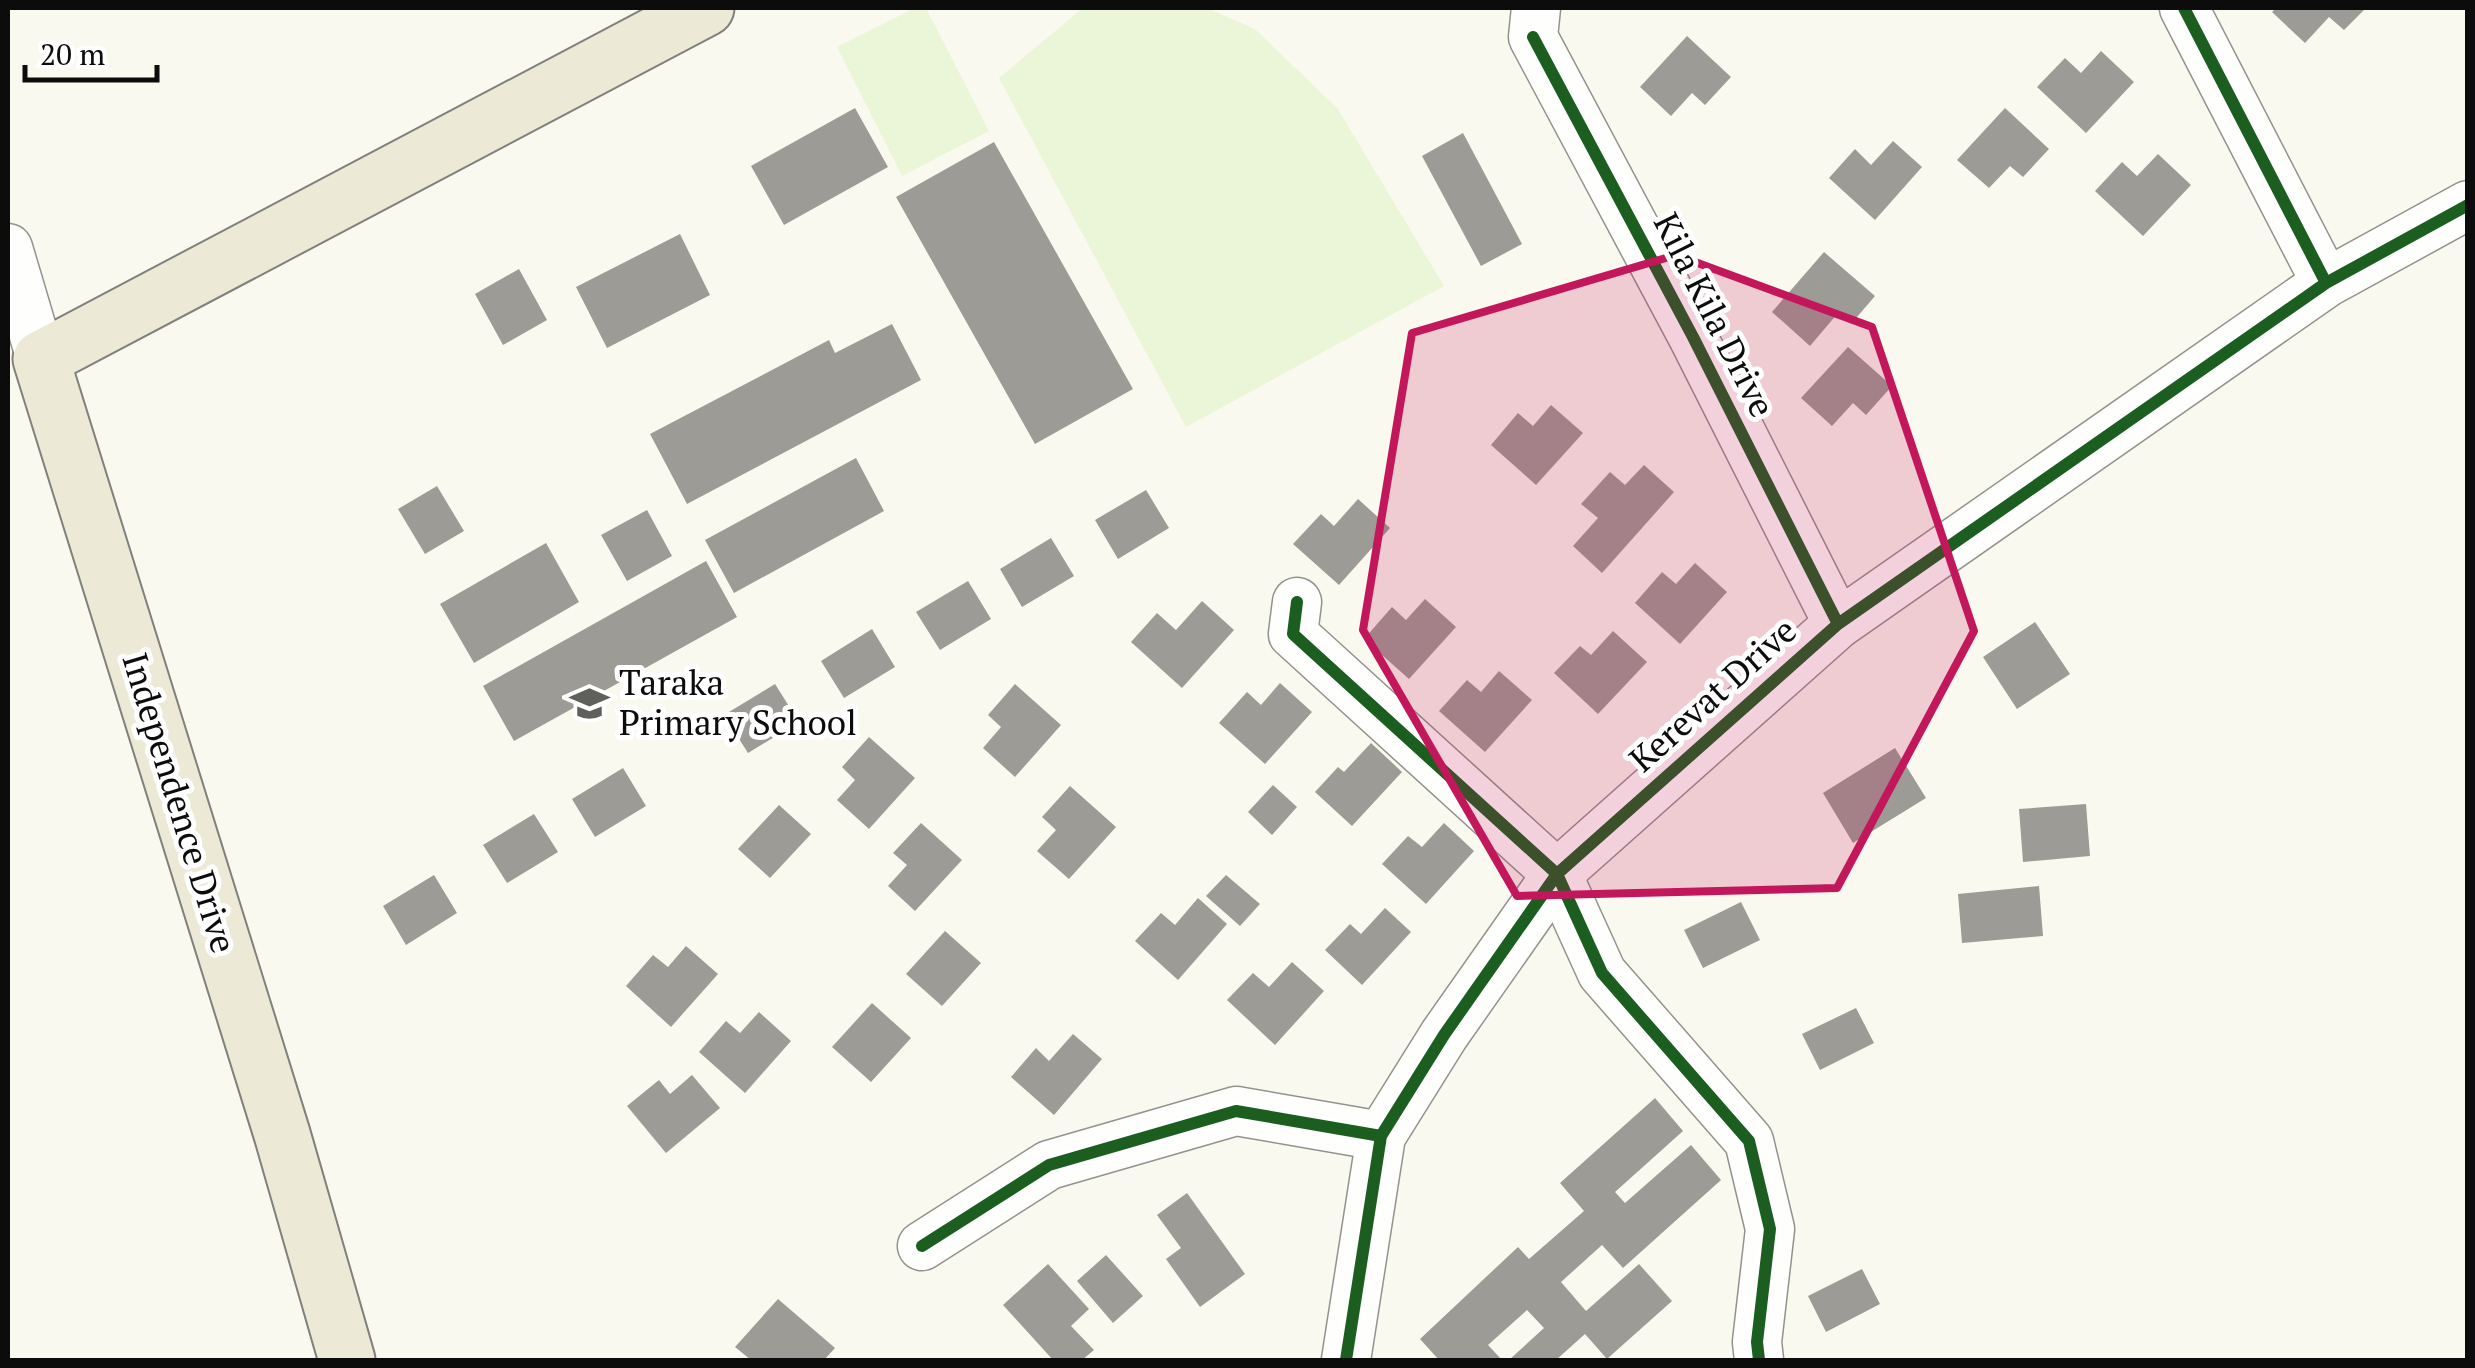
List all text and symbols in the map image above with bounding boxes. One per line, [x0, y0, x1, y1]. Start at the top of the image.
scale bar [25, 20, 158, 82]
text: 20 m [40, 34, 105, 74]
street label: Kila Kila Drive [1644, 205, 1786, 424]
street label: Kerevat Drive [1619, 607, 1806, 781]
street label: Independence Drive [112, 647, 247, 958]
place label: Taraka Primary School [619, 659, 857, 745]
school or university icon: Taraka Primary School [568, 682, 610, 724]

